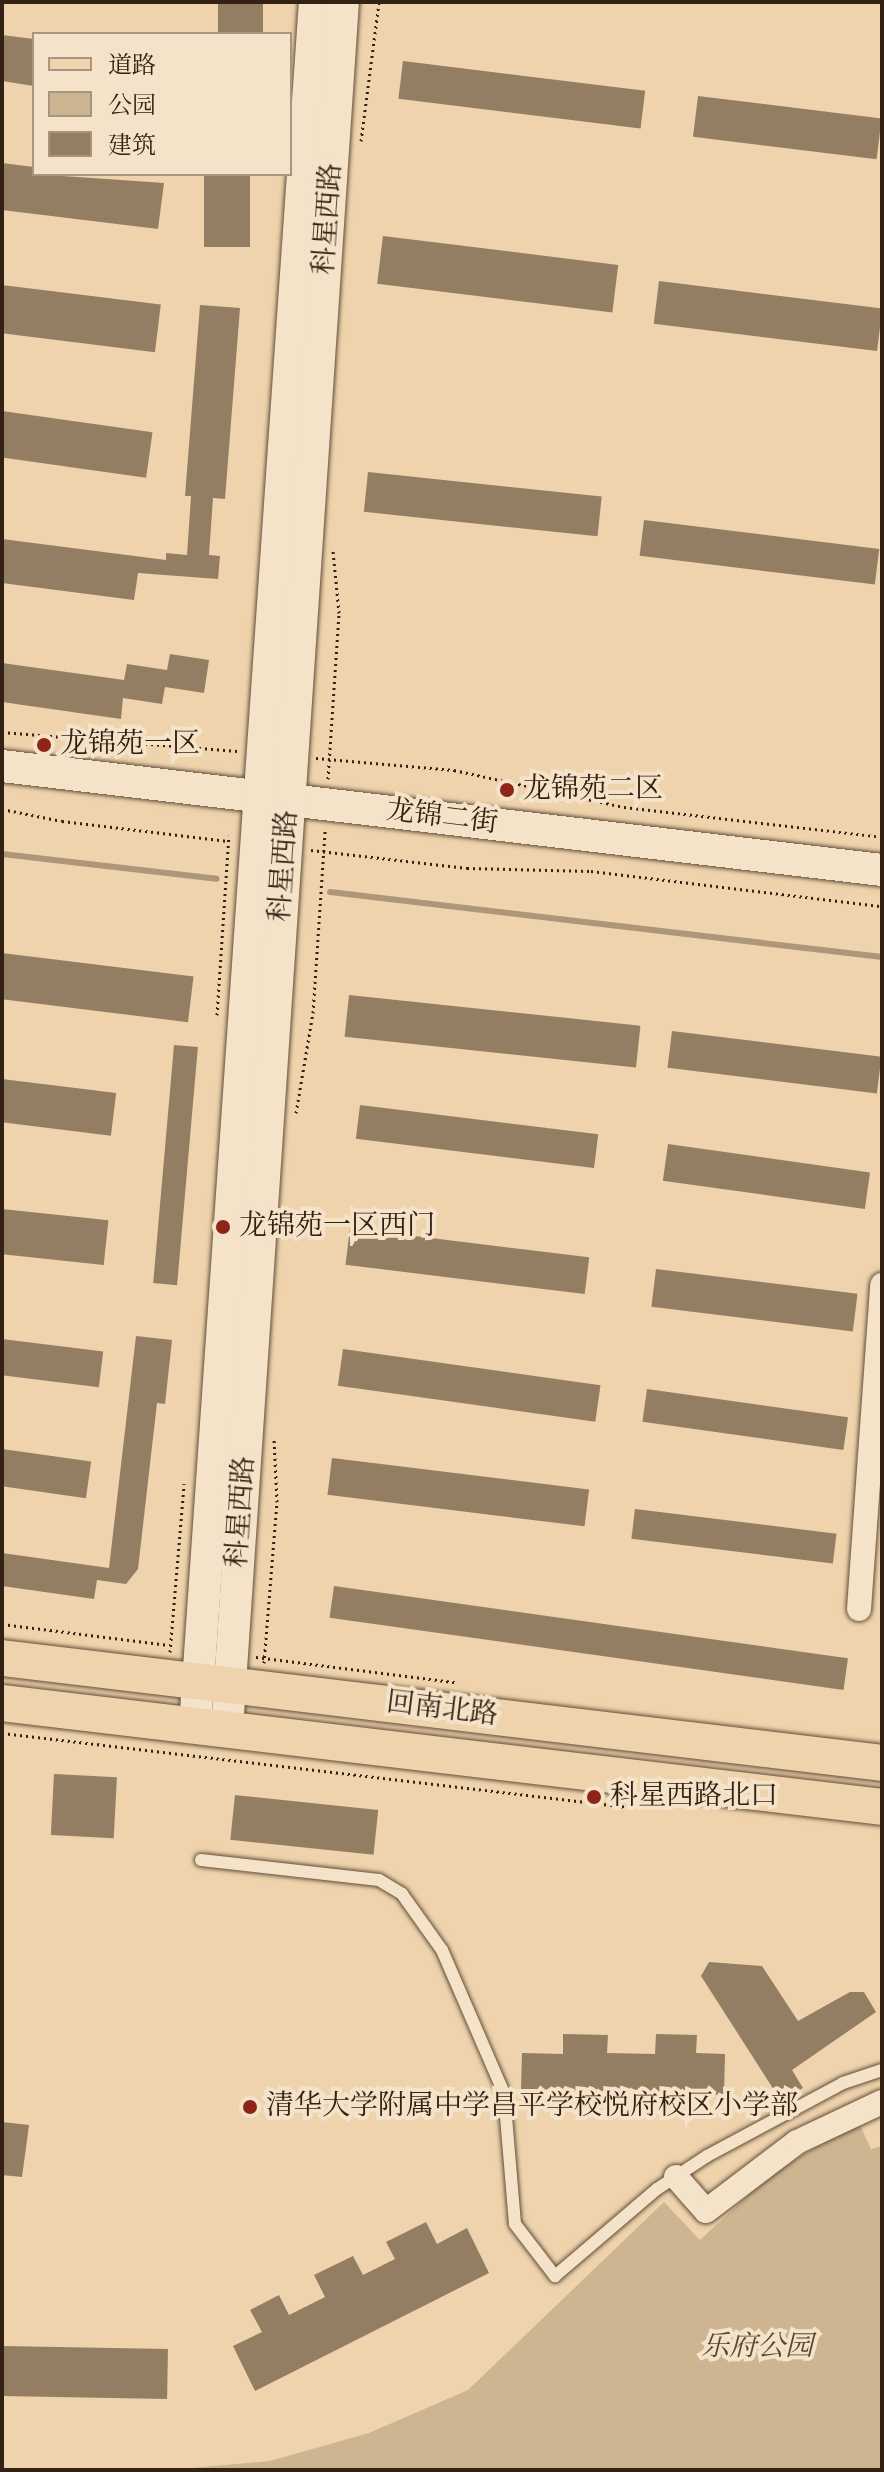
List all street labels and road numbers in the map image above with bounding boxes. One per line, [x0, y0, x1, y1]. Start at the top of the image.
street label: 科星西路 [308, 162, 350, 276]
street label: 龙锦二街 [384, 795, 500, 841]
street label: 科星西路 [264, 809, 306, 923]
street label: 科星西路 [221, 1455, 263, 1569]
street label: 回南北路 [384, 1687, 500, 1733]

